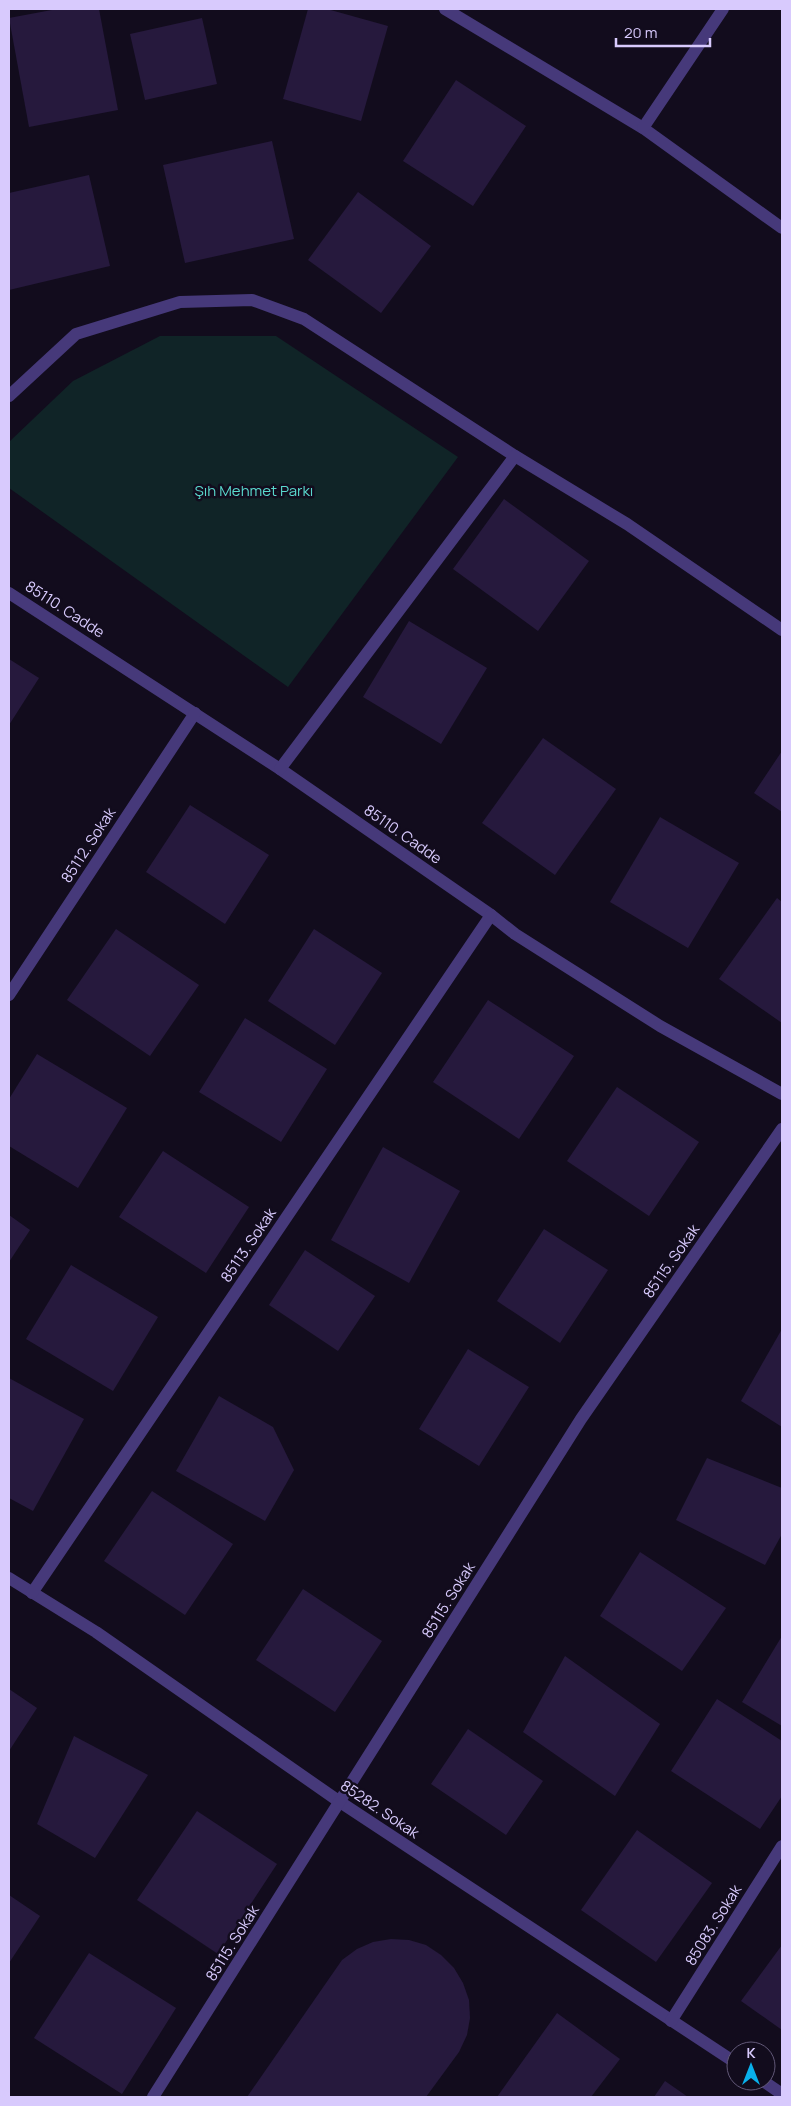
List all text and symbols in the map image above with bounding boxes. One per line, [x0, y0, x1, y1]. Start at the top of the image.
scale bar [616, 15, 710, 47]
text: 20 m [624, 22, 657, 43]
park label: Şıh Mehmet Parkı [195, 480, 313, 501]
street label: 85110. Cadde [21, 576, 109, 643]
street label: 85110. Cadde [360, 799, 446, 869]
street label: 85112. Sokak [56, 803, 120, 887]
street label: 85113. Sokak [215, 1203, 281, 1286]
street label: 85115. Sokak [638, 1219, 705, 1302]
street label: 85115. Sokak [416, 1558, 480, 1642]
street label: 85282. Sokak [336, 1775, 424, 1843]
street label: 85083. Sokak [680, 1880, 746, 1969]
street label: 85115. Sokak [200, 1901, 264, 1985]
north arrow [726, 2041, 776, 2091]
text: K [746, 2043, 756, 2062]

